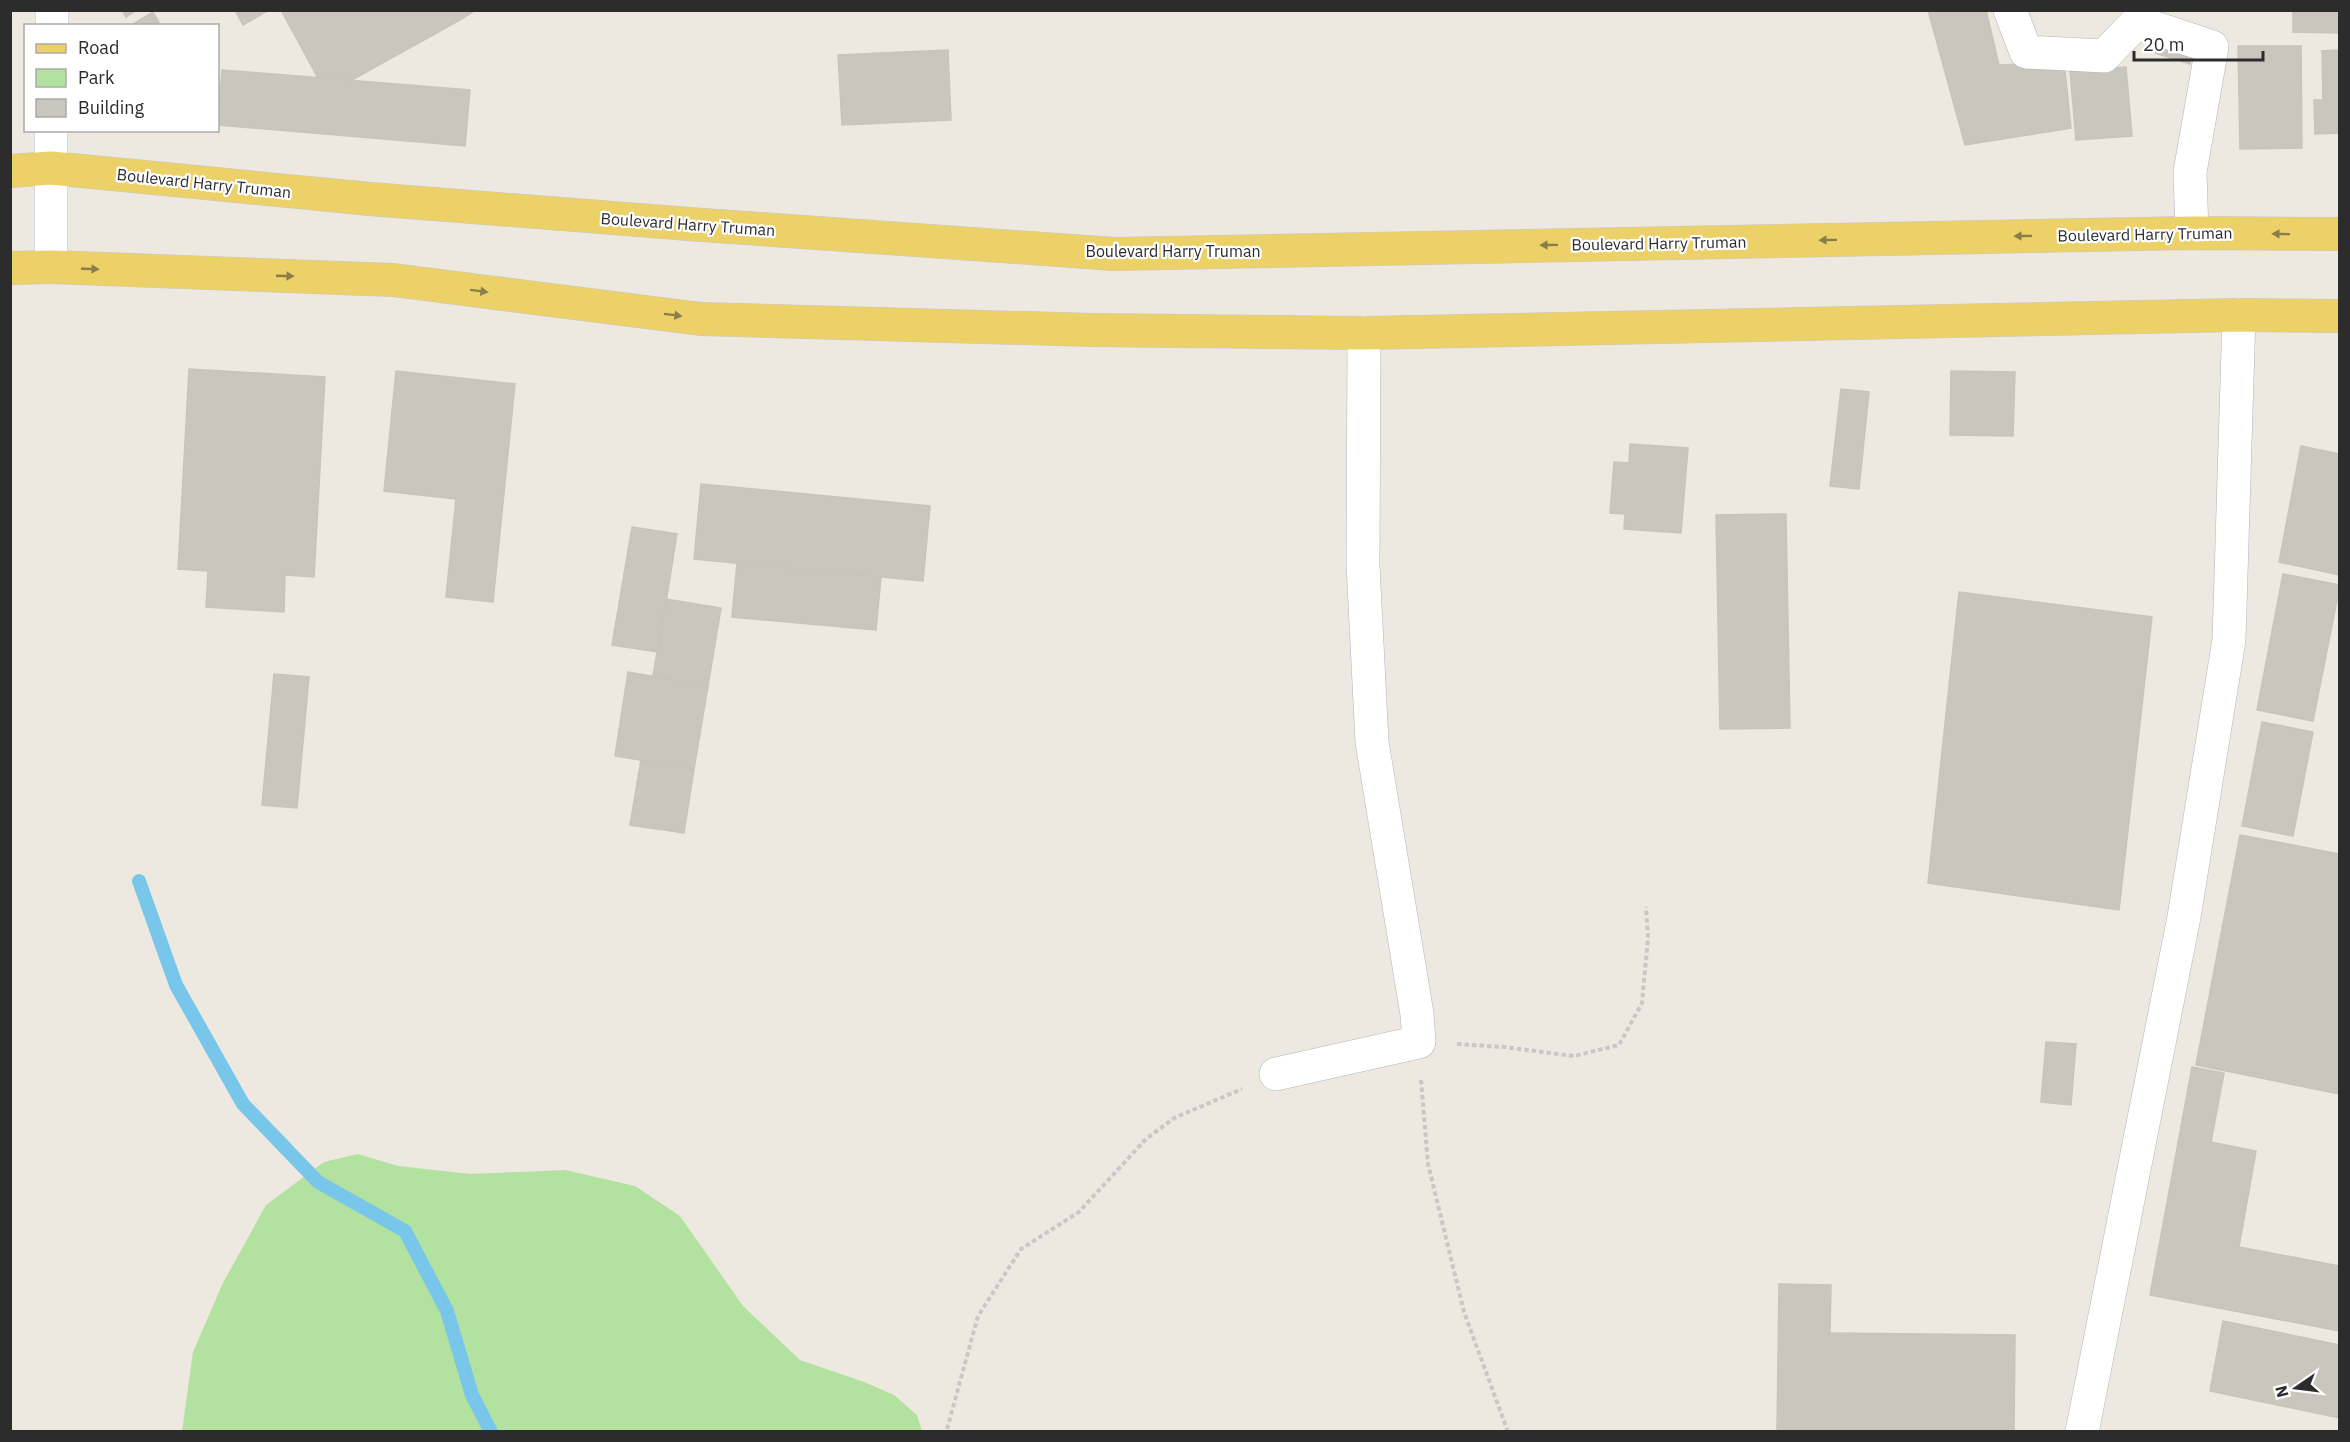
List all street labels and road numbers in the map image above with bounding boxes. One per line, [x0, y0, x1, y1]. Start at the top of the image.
street label: Boulevard Harry Truman [116, 164, 292, 202]
street label: Boulevard Harry Truman [600, 208, 776, 240]
street label: Boulevard Harry Truman [2057, 222, 2233, 246]
street label: Boulevard Harry Truman [1571, 231, 1747, 255]
street label: Boulevard Harry Truman [1085, 241, 1261, 261]

